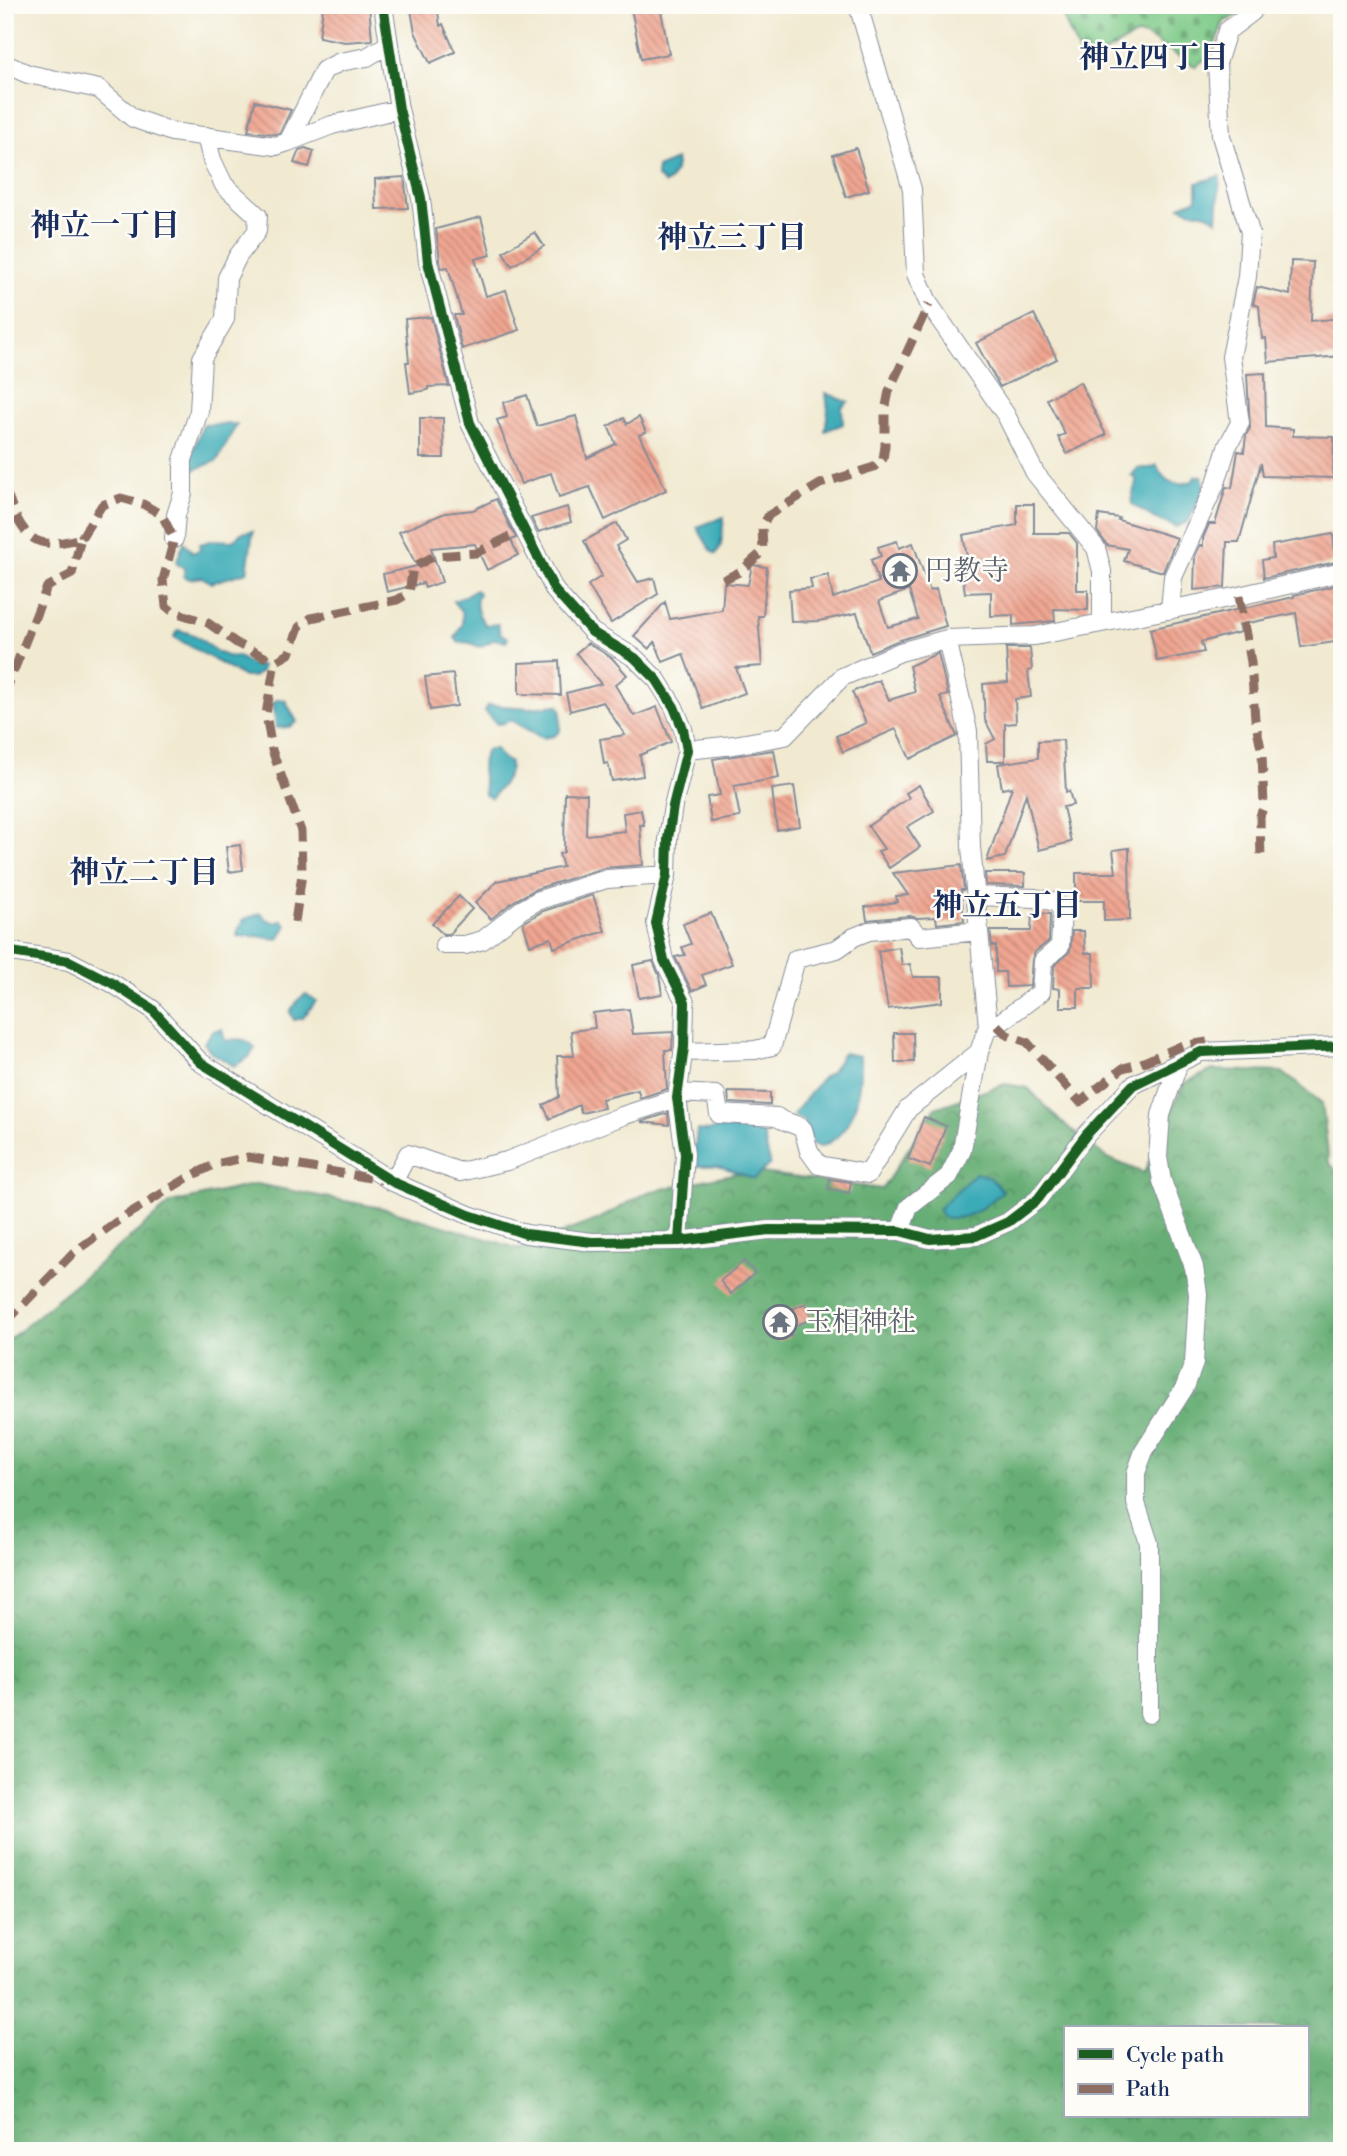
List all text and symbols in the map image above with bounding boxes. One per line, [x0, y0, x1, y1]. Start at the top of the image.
district label: 神立四丁目 [1079, 39, 1229, 77]
district label: 神立一丁目 [30, 207, 180, 245]
district label: 神立三丁目 [657, 219, 807, 257]
temple icon: 円教寺 [881, 552, 919, 590]
place label: 円教寺 [925, 554, 1009, 589]
district label: 神立二丁目 [69, 854, 219, 892]
district label: 神立五丁目 [932, 887, 1082, 925]
temple icon: 玉相神社 [761, 1303, 799, 1341]
place label: 玉相神社 [804, 1305, 916, 1340]
legend [1064, 2026, 1308, 2118]
text: Cycle path [1126, 2043, 1225, 2069]
text: Path [1126, 2077, 1171, 2103]

